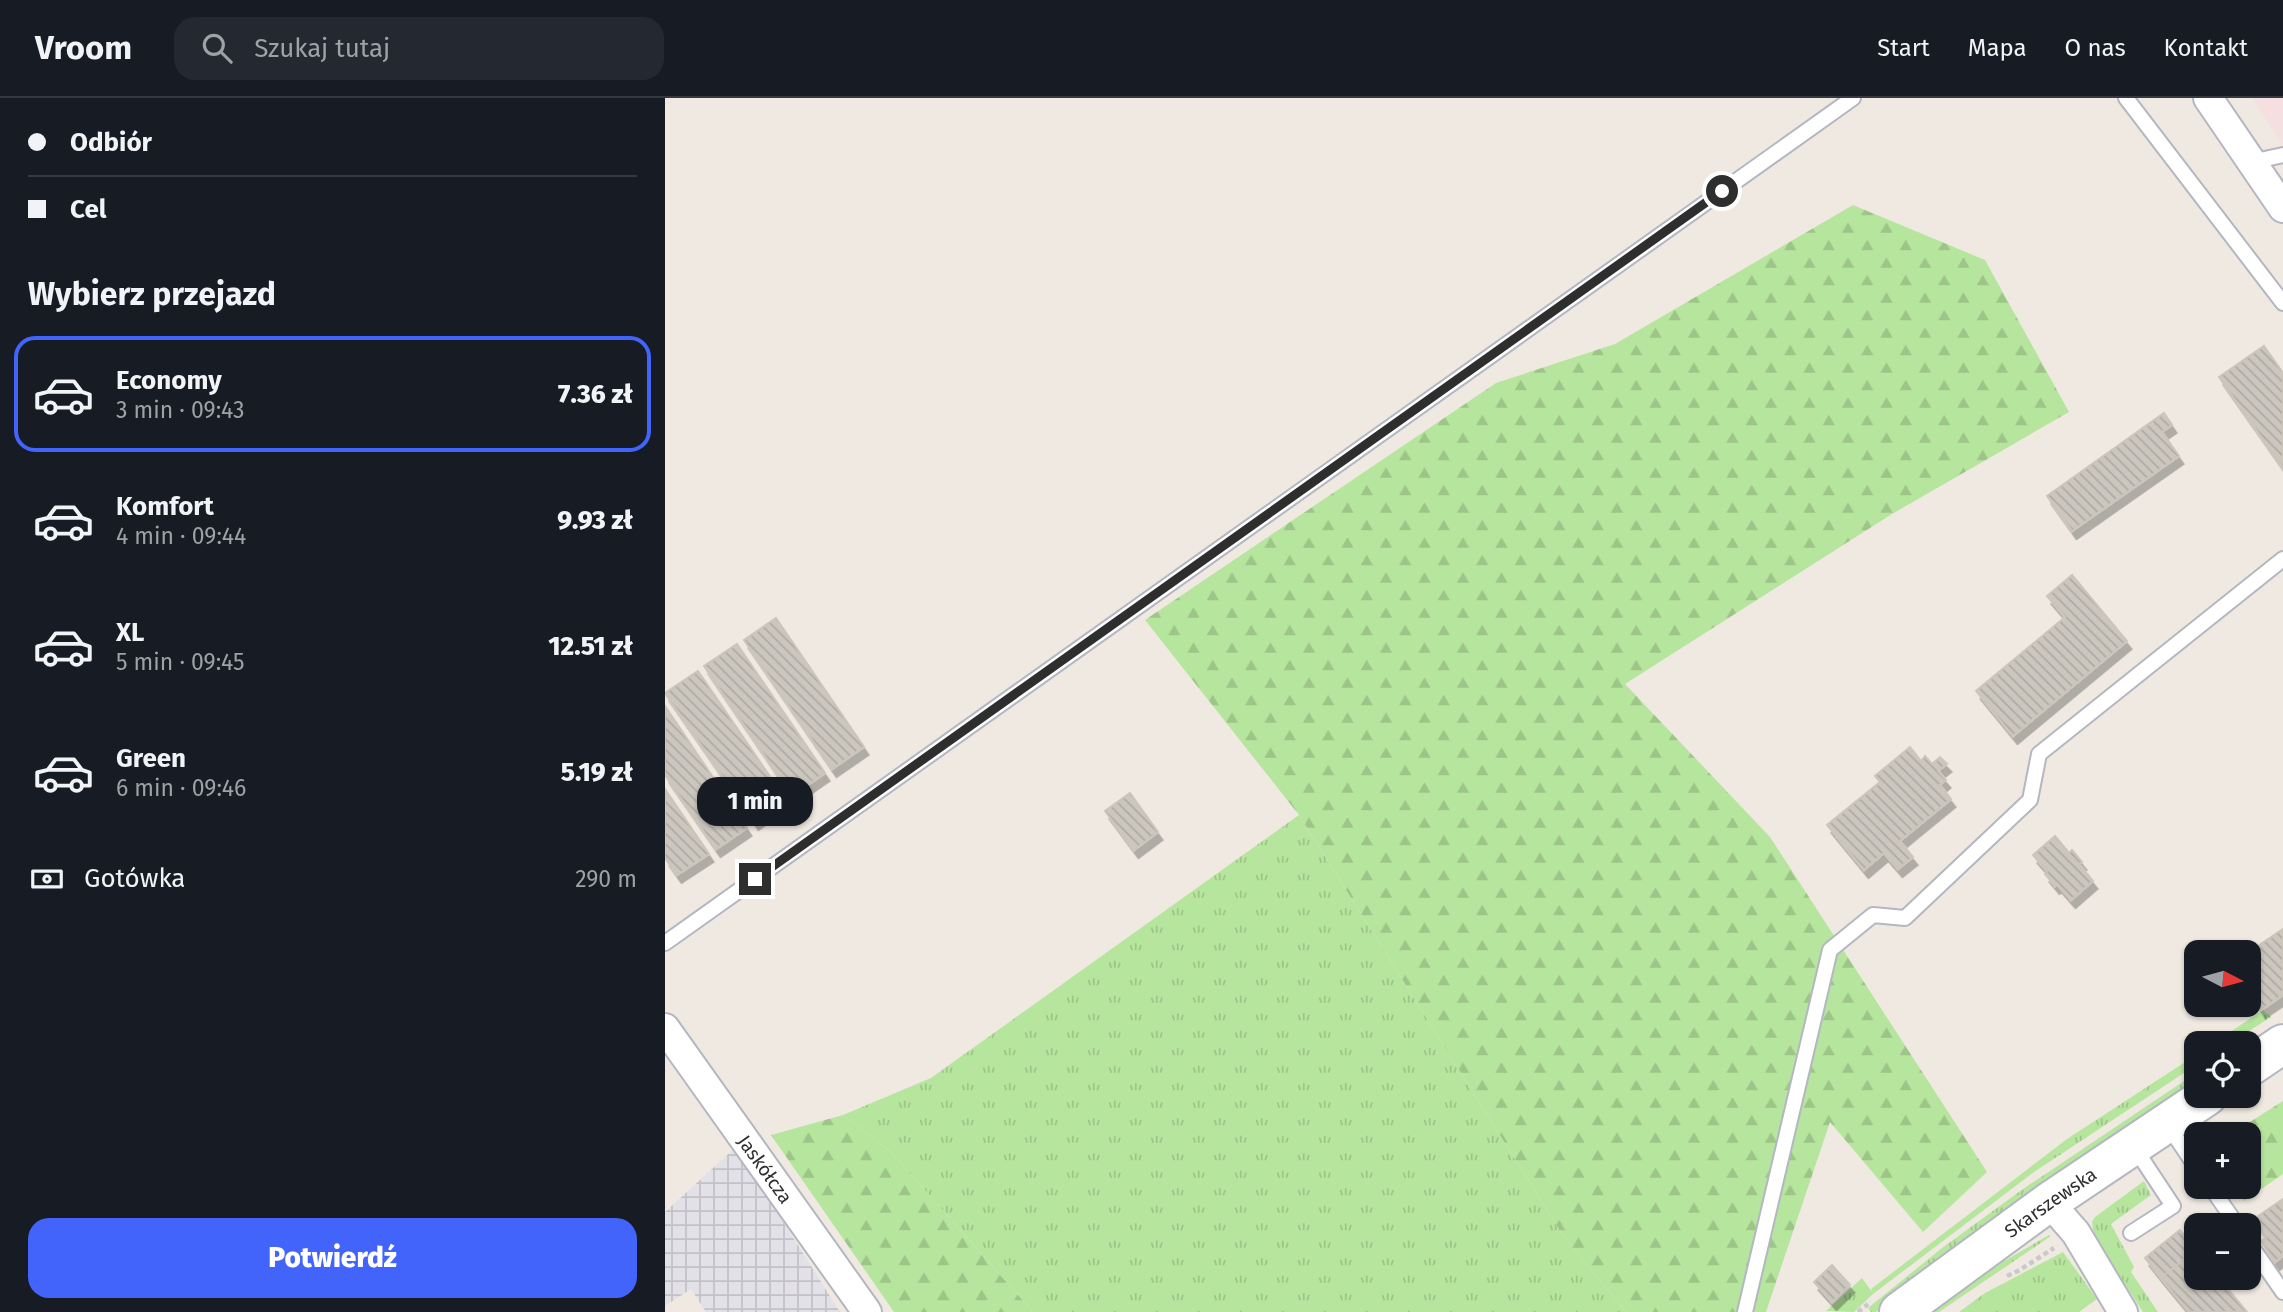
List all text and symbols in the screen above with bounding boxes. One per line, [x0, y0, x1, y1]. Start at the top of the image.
search box [174, 17, 664, 80]
text: Vroom [35, 28, 132, 68]
icon: search [198, 29, 236, 67]
text: Szukaj tutaj [254, 33, 390, 64]
text: Start [1877, 34, 1930, 62]
text: Mapa [1968, 34, 2027, 62]
text: O nas [2065, 34, 2126, 62]
text: Kontakt [2164, 34, 2248, 62]
text: Odbiór [70, 127, 152, 158]
route start [1706, 175, 1738, 207]
text: Cel [70, 194, 107, 225]
text: Wybierz przejazd [28, 275, 276, 313]
icon: car [32, 363, 95, 426]
text: Economy [116, 365, 222, 396]
text: 7.36 zł [558, 379, 633, 410]
text: 3 min · 09:43 [116, 396, 244, 424]
icon: car [32, 489, 95, 552]
text: Komfort [116, 491, 214, 522]
text: 9.93 zł [557, 505, 633, 536]
text: 4 min · 09:44 [116, 522, 246, 550]
icon: car [32, 615, 95, 678]
text: XL [116, 617, 144, 648]
text: 12.51 zł [548, 631, 633, 662]
text: 5 min · 09:45 [116, 648, 245, 676]
icon: car [32, 741, 95, 804]
text: Green [116, 743, 186, 774]
text: 5.19 zł [561, 757, 633, 788]
text: 6 min · 09:46 [116, 774, 246, 802]
callout: 1 min [697, 778, 813, 826]
text: 1 min [727, 787, 783, 815]
icon: cash [28, 860, 66, 898]
text: Gotówka [84, 863, 185, 894]
route end [739, 863, 771, 895]
text: 290 m [575, 865, 637, 893]
north arrow [2184, 940, 2261, 1017]
map controls [2184, 940, 2261, 1290]
button: locate [2184, 1031, 2261, 1108]
button: + [2184, 1122, 2261, 1199]
street label: Jaskółcza [733, 1131, 797, 1208]
street label: Skarszewska [2000, 1163, 2101, 1243]
button: − [2184, 1213, 2261, 1290]
button: Potwierdź [28, 1218, 637, 1298]

